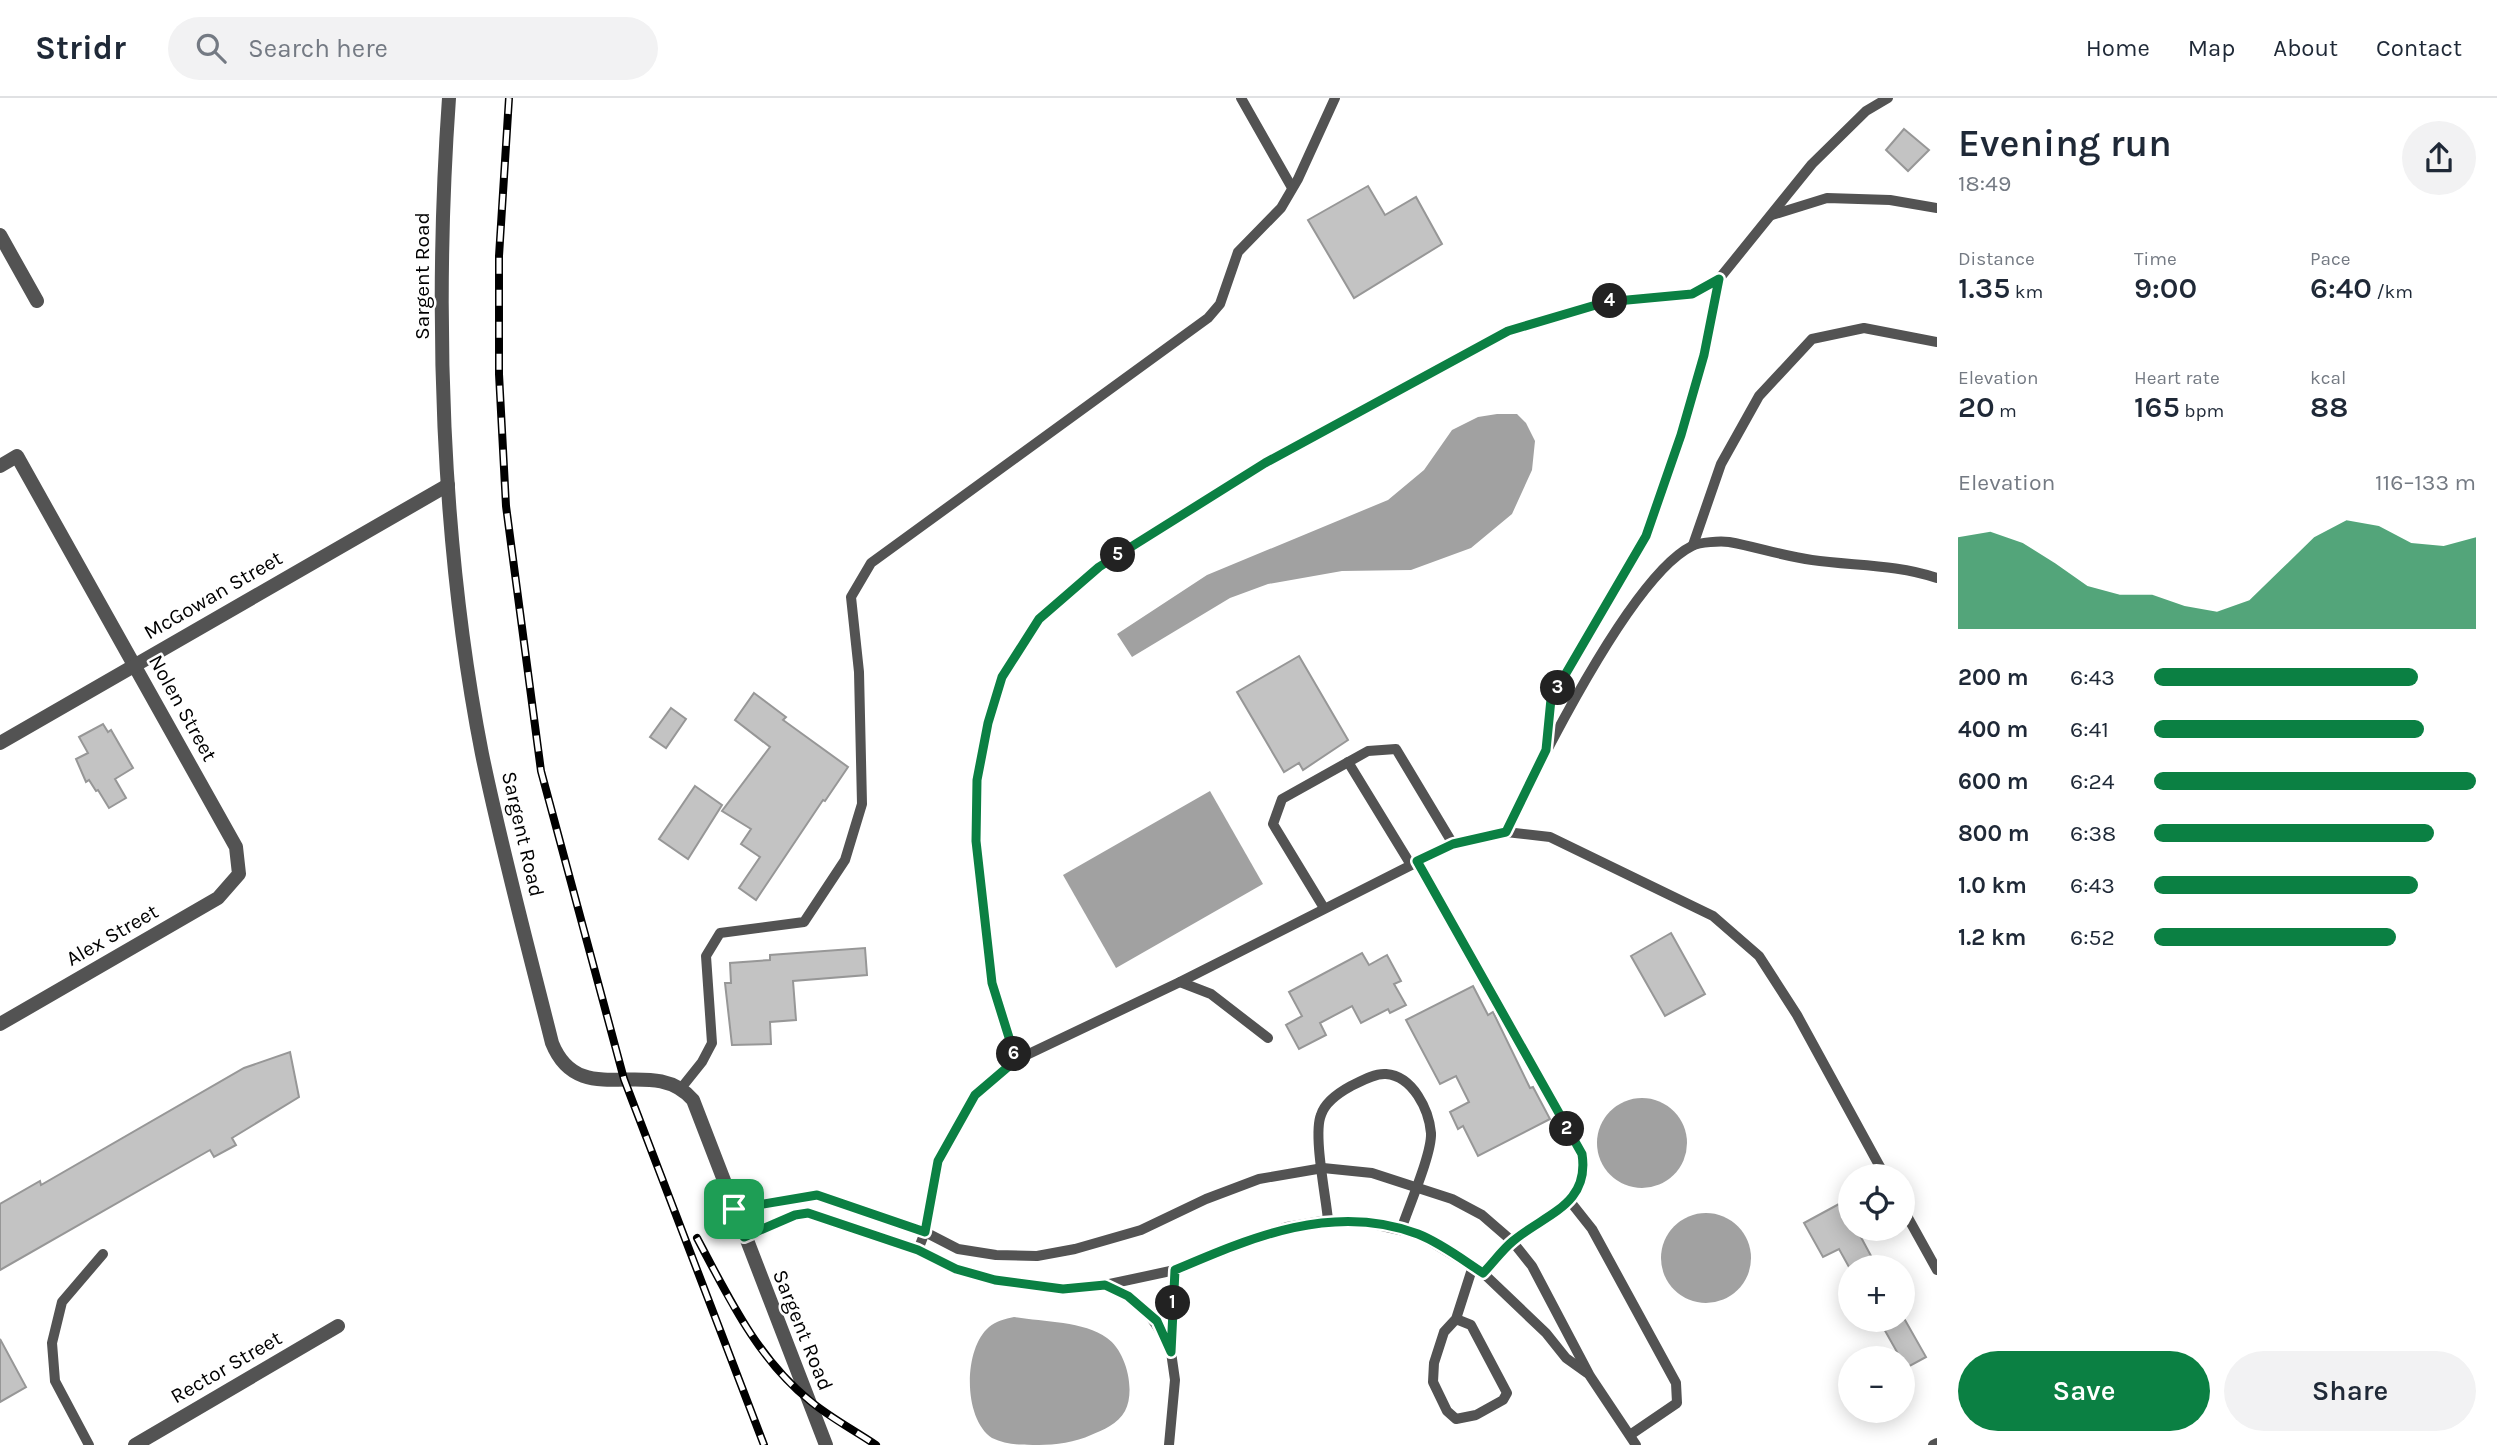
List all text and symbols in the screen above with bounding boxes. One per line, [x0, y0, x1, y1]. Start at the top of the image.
search box [168, 17, 658, 80]
text: Stridr [35, 29, 126, 67]
icon: search [192, 29, 230, 67]
text: Search here [248, 33, 388, 64]
text: Home [2086, 34, 2150, 62]
text: Map [2188, 34, 2235, 62]
text: About [2273, 34, 2338, 62]
text: Contact [2376, 34, 2462, 62]
text: Evening run [1958, 121, 2172, 166]
button: share [2402, 121, 2476, 195]
text: 18:49 [1958, 170, 2011, 197]
street label: Sargent Road [410, 212, 434, 340]
text: Distance [1958, 248, 2035, 270]
text: Time [2134, 248, 2177, 270]
text: Pace [2310, 248, 2351, 270]
text: 1.35 [1958, 270, 2010, 306]
text: 9:00 [2134, 270, 2197, 306]
text: 6:40 [2310, 270, 2372, 306]
text: km [2010, 281, 2043, 303]
text: /km [2372, 281, 2413, 303]
pin: 4 [1592, 284, 1628, 318]
text: 4 [1604, 289, 1615, 311]
text: Elevation [1958, 367, 2038, 389]
text: Heart rate [2134, 367, 2220, 389]
text: kcal [2310, 367, 2346, 389]
text: 20 [1958, 389, 1995, 425]
text: 165 [2134, 389, 2180, 425]
text: 88 [2310, 389, 2348, 425]
text: m [1995, 400, 2017, 422]
text: bpm [2180, 400, 2224, 422]
text: Elevation [1958, 469, 2055, 496]
text: 116–133 m [2375, 469, 2476, 496]
pin: 5 [1100, 538, 1136, 573]
text: 5 [1112, 543, 1123, 565]
street label: McGowan Street [140, 546, 287, 644]
street label: Nolen Street [144, 651, 222, 765]
text: 200 m [1958, 664, 2029, 691]
text: 6:43 [2070, 664, 2115, 691]
pin: 3 [1540, 670, 1576, 706]
text: 3 [1552, 676, 1563, 698]
text: 400 m [1958, 716, 2028, 743]
text: 6:41 [2070, 716, 2109, 743]
text: 600 m [1958, 768, 2029, 795]
text: 6:24 [2070, 768, 2115, 795]
street label: Sargent Road [497, 769, 549, 899]
text: 800 m [1958, 820, 2030, 847]
text: 6:38 [2070, 820, 2116, 847]
text: 1.0 km [1958, 872, 2027, 899]
text: 6:43 [2070, 872, 2115, 899]
street label: Alex Street [62, 899, 162, 971]
text: 1.2 km [1958, 924, 2026, 951]
text: 6:52 [2070, 924, 2115, 951]
pin: 6 [996, 1037, 1032, 1072]
text: 6 [1008, 1042, 1019, 1064]
pin: 2 [1550, 1112, 1584, 1146]
text: 2 [1561, 1117, 1572, 1139]
map controls [1838, 1164, 1915, 1423]
button: locate [1838, 1164, 1915, 1241]
pin [704, 1179, 764, 1239]
icon: arrive [715, 1190, 753, 1228]
button: + [1838, 1255, 1915, 1332]
street label: Sargent Road [768, 1266, 838, 1394]
pin: 1 [1156, 1286, 1190, 1320]
text: 1 [1169, 1291, 1176, 1313]
street label: Rector Street [166, 1326, 286, 1408]
button: − [1838, 1346, 1915, 1423]
button: Save [1958, 1351, 2210, 1431]
button: Share [2224, 1351, 2476, 1431]

